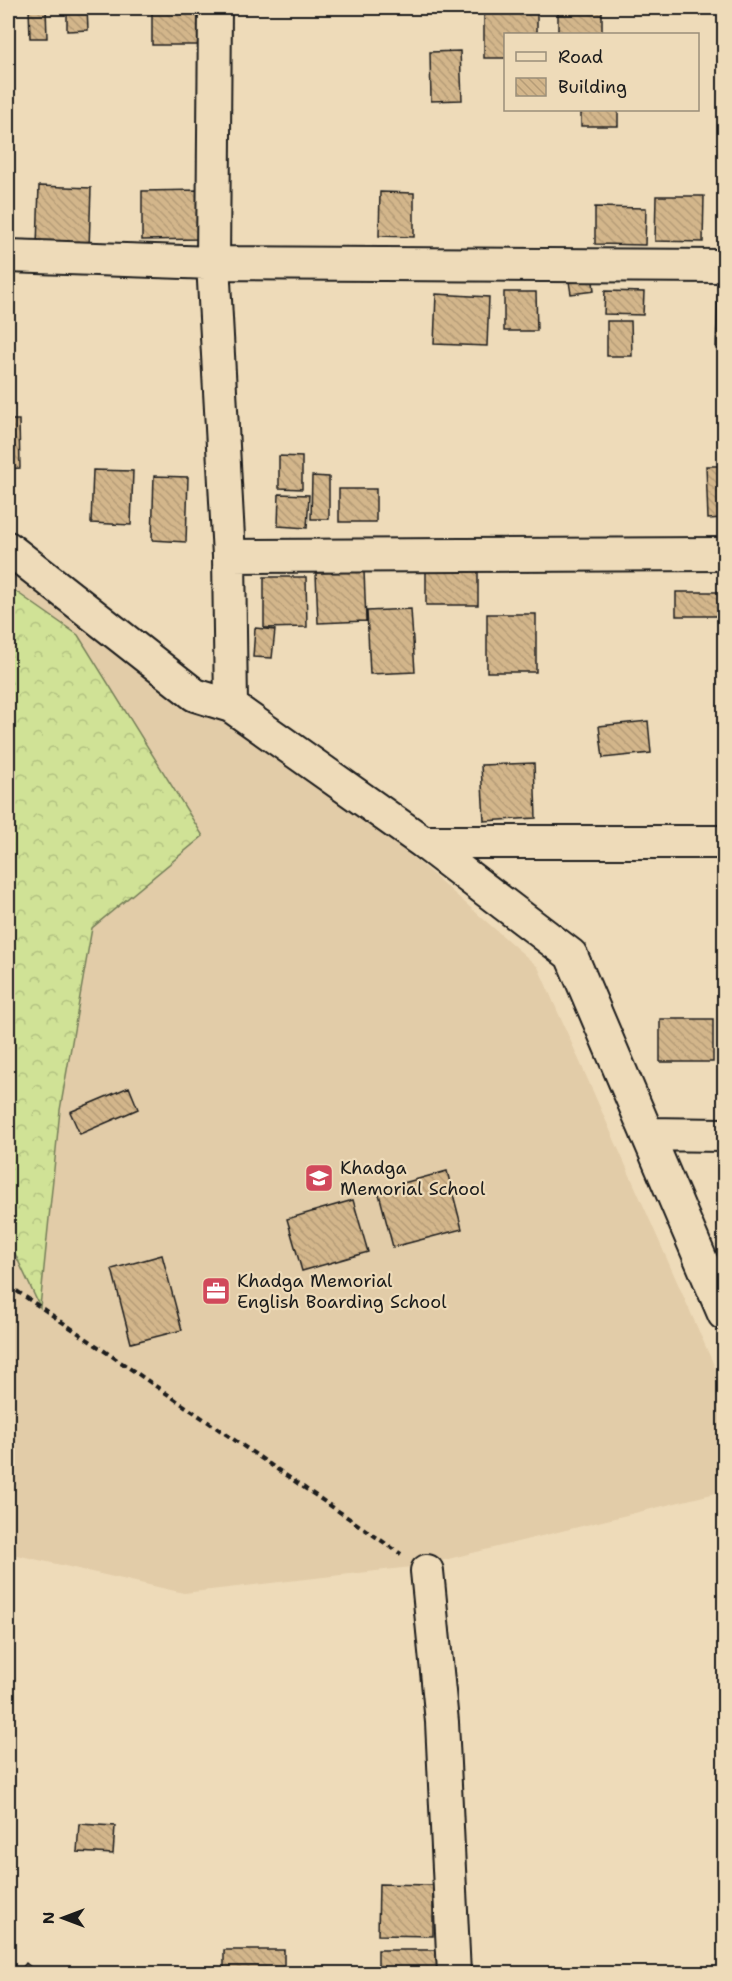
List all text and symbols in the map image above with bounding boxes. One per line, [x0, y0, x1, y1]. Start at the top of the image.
legend [504, 33, 699, 111]
text: Road [558, 45, 603, 69]
text: Building [558, 75, 627, 99]
place label: Khadga Memorial School [340, 1156, 486, 1201]
school or university icon: Khadga Memorial School [303, 1162, 335, 1194]
place label: Khadga Memorial English Boarding School [237, 1269, 447, 1314]
office icon: Khadga Memorial English Boarding School [200, 1275, 232, 1307]
north arrow [33, 1888, 93, 1948]
text: N [38, 1912, 59, 1924]

